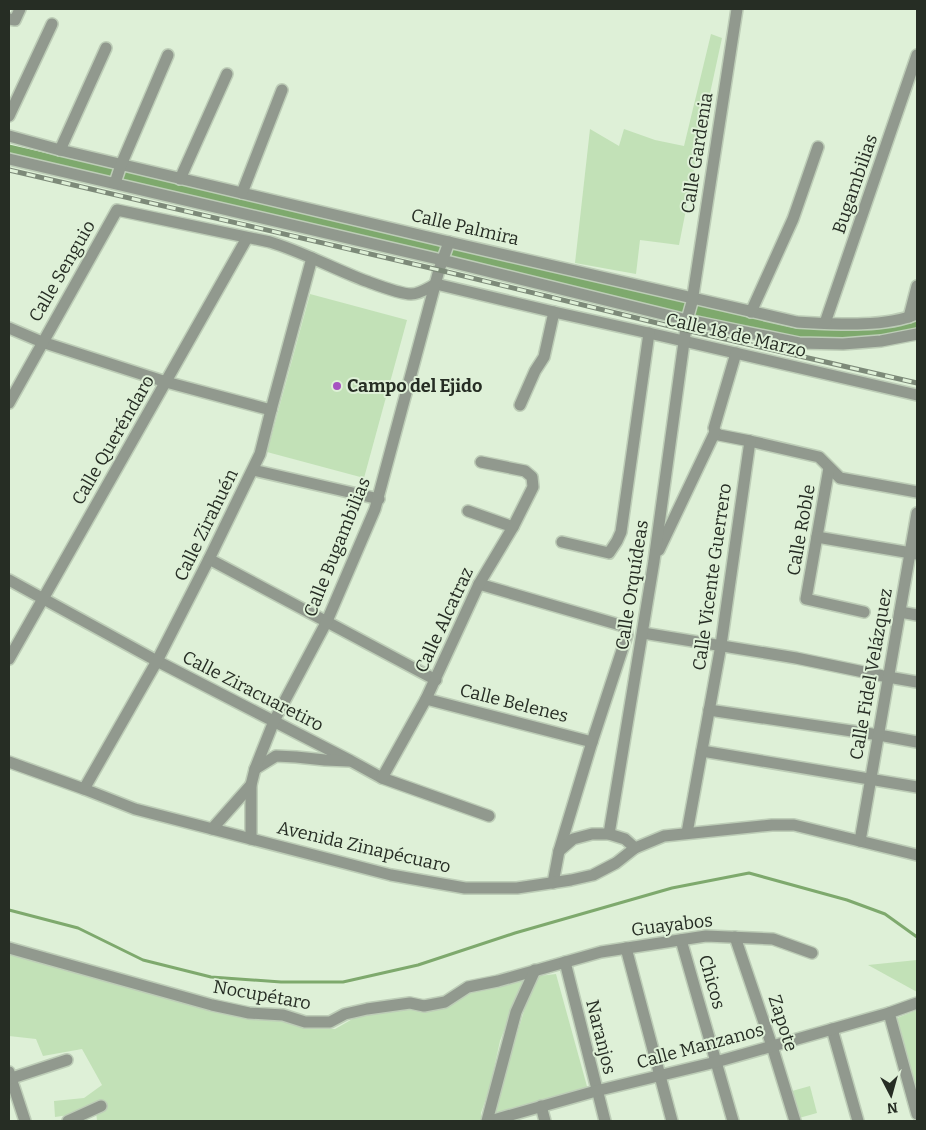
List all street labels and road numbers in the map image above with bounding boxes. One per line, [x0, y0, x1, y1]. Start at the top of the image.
street label: Calle Gardenia [677, 91, 717, 215]
street label: Bugambilias [828, 131, 882, 237]
street label: Calle Palmira [409, 204, 521, 250]
street label: Calle Senguio [24, 216, 100, 326]
street label: Calle 18 de Marzo [664, 308, 808, 362]
street label: Calle Queréndaro [67, 371, 159, 509]
street label: Calle Zirahuén [169, 465, 243, 585]
street label: Calle Bugambilias [299, 474, 375, 620]
street label: Calle Vicente Guerrero [688, 482, 736, 672]
street label: Calle Roble [782, 483, 820, 577]
street label: Calle Orquídeas [611, 518, 653, 652]
street label: Calle Alcatraz [410, 564, 478, 676]
street label: Calle Fidel Velázquez [845, 586, 897, 762]
street label: Calle Ziracuaretiro [179, 646, 327, 736]
street label: Calle Belenes [457, 679, 571, 727]
street label: Avenida Zinapécuaro [275, 816, 453, 878]
street label: Guayabos [630, 909, 714, 941]
street label: Chicos [694, 952, 730, 1012]
street label: Nocupétaro [211, 976, 313, 1014]
street label: Zapote [764, 992, 802, 1054]
street label: Naranjos [581, 997, 621, 1077]
street label: Calle Manzanos [634, 1018, 766, 1074]

